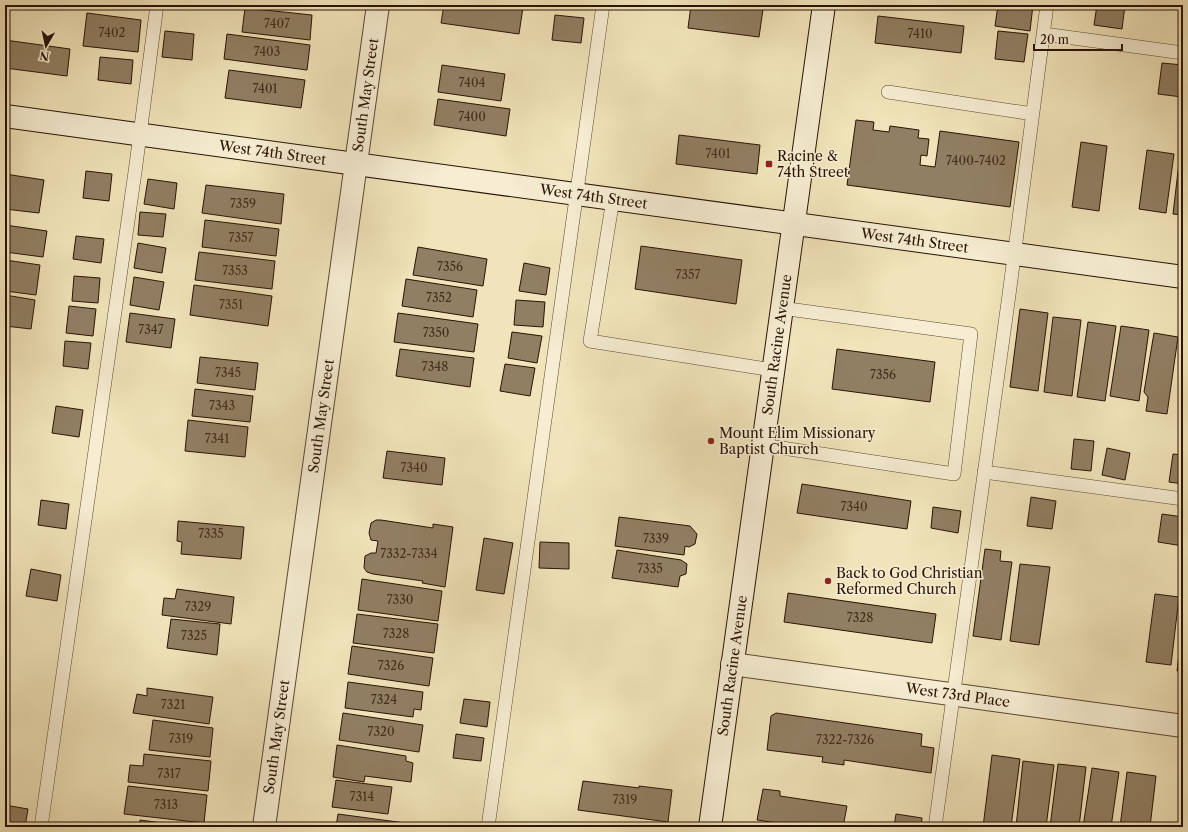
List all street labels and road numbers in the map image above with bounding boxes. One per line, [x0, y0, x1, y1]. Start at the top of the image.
street label: South May Street [349, 37, 382, 153]
street label: West 74th Street [217, 136, 327, 169]
street label: West 74th Street [538, 180, 648, 213]
street label: West 74th Street [859, 224, 970, 257]
street label: South Racine Avenue [758, 273, 796, 416]
street label: South May Street [304, 358, 338, 474]
street label: South Racine Avenue [714, 594, 751, 737]
street label: South May Street [260, 679, 293, 795]
street label: West 73rd Place [903, 679, 1011, 711]

